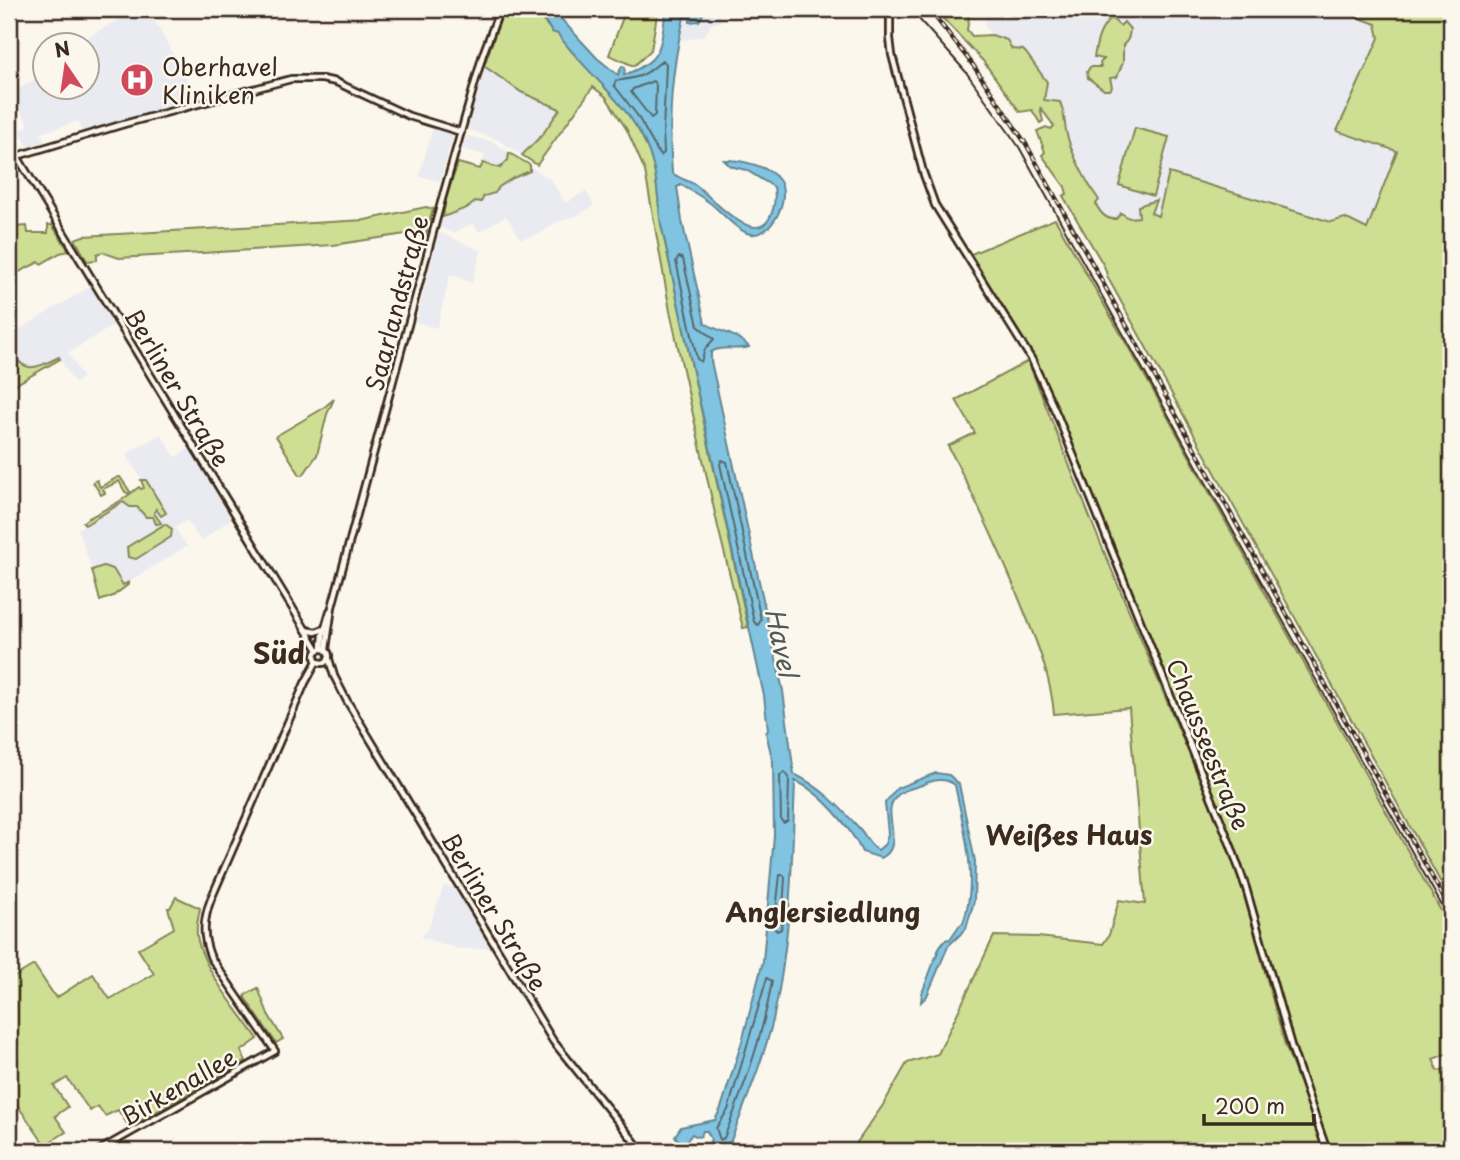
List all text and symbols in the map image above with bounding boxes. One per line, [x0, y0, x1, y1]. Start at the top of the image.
north arrow [32, 32, 102, 102]
text: N [51, 33, 72, 64]
place label: Oberhavel Kliniken [162, 48, 278, 112]
hospital icon: Oberhavel Kliniken [118, 61, 156, 99]
street label: Saarlandstraße [355, 211, 437, 395]
street label: Berliner Straße [116, 301, 240, 473]
water label: Havel [756, 604, 809, 684]
district label: Süd [253, 631, 305, 674]
street label: Chausseestraße [1158, 653, 1260, 835]
district label: Weißes Haus [986, 815, 1152, 854]
street label: Berliner Straße [433, 825, 557, 997]
district label: Anglersiedlung [726, 892, 920, 931]
street label: Birkenallee [113, 1038, 243, 1134]
scale bar [1204, 1083, 1315, 1127]
text: 200 m [1215, 1089, 1285, 1121]

